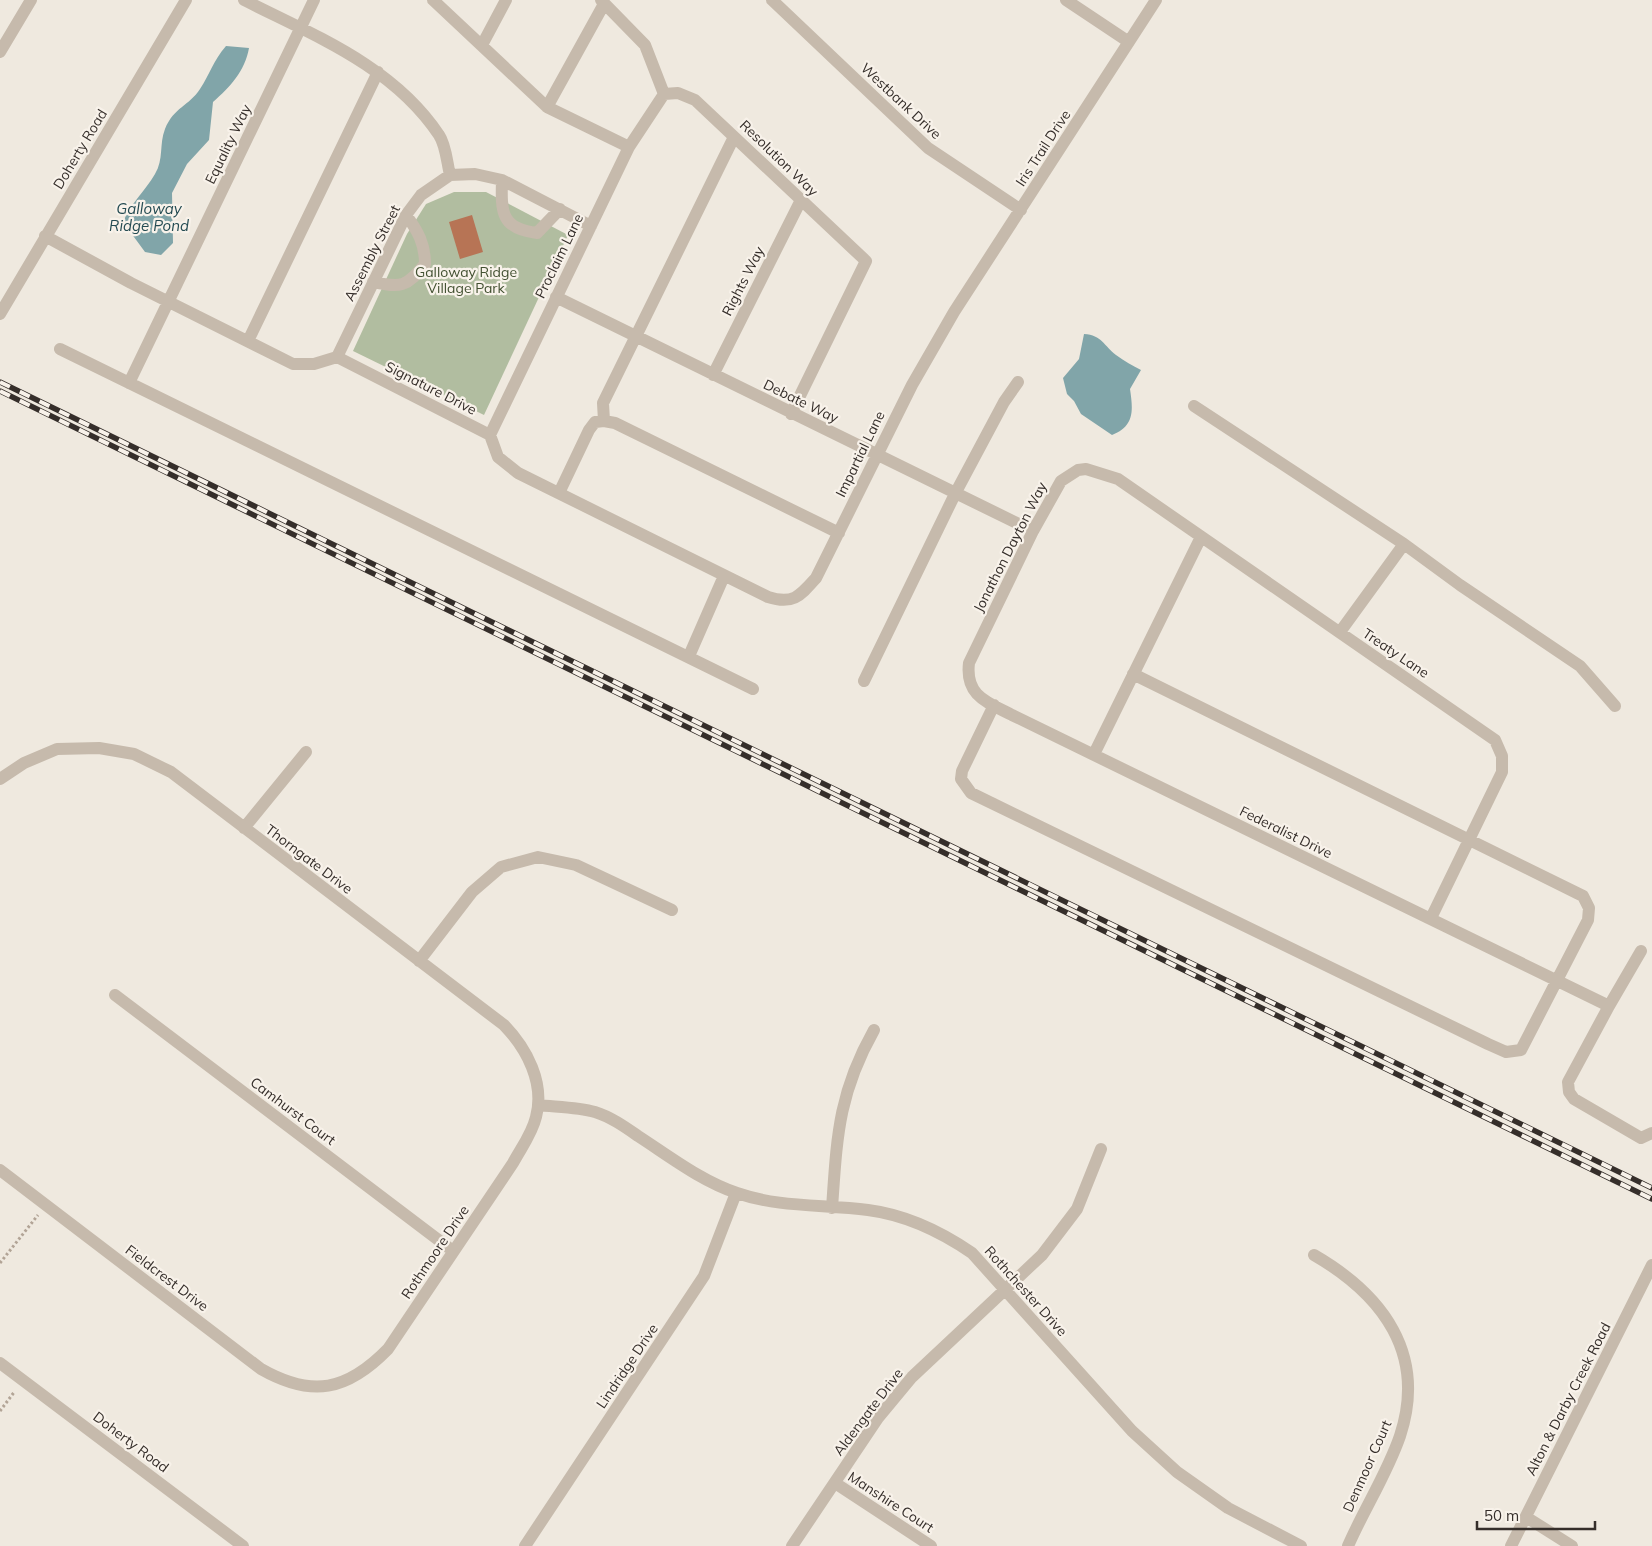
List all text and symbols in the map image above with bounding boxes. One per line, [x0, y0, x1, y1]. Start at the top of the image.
street label: Westbank Drive [857, 59, 945, 143]
street label: Equality Way [201, 101, 255, 187]
street label: Doherty Road [49, 106, 111, 192]
street label: Iris Trail Drive [1012, 106, 1074, 190]
street label: Resolution Way [736, 116, 822, 200]
water label: Galloway Ridge Pond [109, 199, 189, 235]
street label: Assembly Street [340, 202, 404, 304]
street label: Proclaim Lane [531, 211, 587, 301]
street label: Rights Way [718, 243, 768, 319]
park label: Galloway Ridge Village Park [415, 263, 517, 297]
street label: Signature Drive [382, 357, 480, 419]
street label: Debate Way [760, 375, 842, 427]
street label: Impartial Lane [831, 408, 889, 500]
street label: Jonathon Dayton Way [969, 478, 1051, 615]
street label: Treaty Lane [1359, 624, 1433, 682]
street label: Federalist Drive [1237, 802, 1335, 862]
street label: Thorngate Drive [262, 820, 356, 898]
street label: Camhurst Court [247, 1073, 339, 1149]
street label: Rothmoore Drive [397, 1202, 473, 1302]
street label: Fieldcrest Drive [122, 1241, 212, 1315]
street label: Rothchester Drive [981, 1242, 1071, 1340]
street label: Alton & Darby Creek Road [1521, 1319, 1615, 1479]
street label: Lindridge Drive [592, 1320, 662, 1412]
street label: Aldengate Drive [829, 1365, 907, 1459]
street label: Doherty Road [90, 1408, 172, 1476]
street label: Denmoor Court [1339, 1417, 1395, 1515]
street label: Manshire Court [845, 1468, 937, 1537]
scale bar [1477, 1498, 1594, 1530]
text: 50 m [1484, 1506, 1519, 1525]

